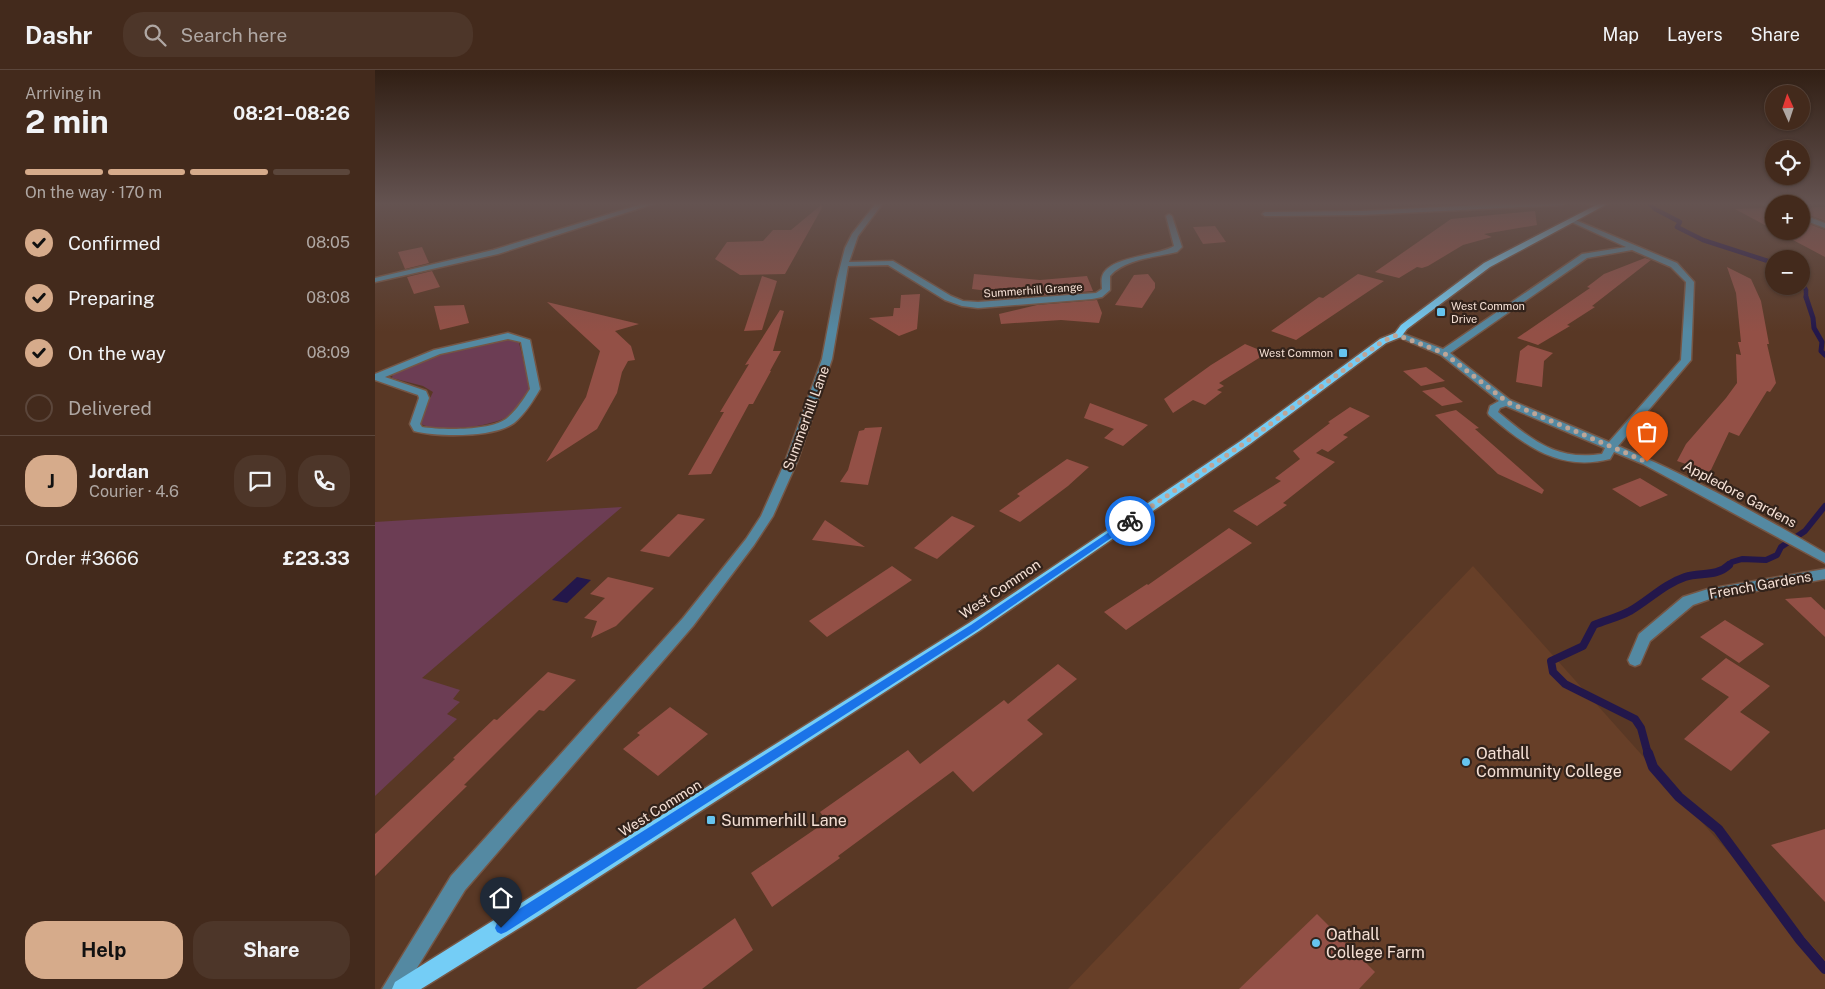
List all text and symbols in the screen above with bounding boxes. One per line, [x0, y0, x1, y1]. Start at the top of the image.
search box [123, 12, 473, 57]
text: Dashr [25, 21, 93, 49]
icon: search [141, 21, 169, 49]
text: Search here [181, 24, 287, 46]
text: Map [1603, 24, 1639, 45]
text: Layers [1667, 24, 1723, 45]
text: Share [1751, 24, 1800, 45]
text: Arriving in [25, 84, 101, 103]
north arrow [1765, 85, 1810, 130]
map controls [1765, 85, 1810, 295]
text: 08:21–08:26 [233, 102, 350, 124]
text: 2 min [25, 103, 109, 140]
button: locate [1765, 140, 1810, 185]
text: On the way · 170 m [25, 183, 162, 202]
button: + [1765, 195, 1810, 240]
icon: check [25, 229, 53, 257]
text: Confirmed [68, 232, 161, 254]
text: 08:05 [306, 233, 350, 252]
button: − [1765, 250, 1810, 295]
street label: Summerhill Grange [983, 281, 1083, 299]
icon: check [25, 284, 53, 312]
text: Preparing [68, 287, 155, 309]
text: 08:08 [306, 288, 350, 307]
place label: West Common Drive [1451, 300, 1525, 325]
marker: West Common Drive [1435, 306, 1447, 318]
icon: check [25, 339, 53, 367]
text: On the way [68, 342, 166, 364]
text: 08:09 [307, 343, 350, 362]
place label: West Common [1259, 347, 1333, 359]
marker: West Common [1337, 347, 1349, 359]
street label: Summerhill Lane [780, 363, 832, 472]
text: Delivered [68, 397, 152, 419]
pin [1626, 411, 1668, 462]
icon: bag [1633, 418, 1661, 446]
button: chat [234, 455, 286, 507]
button: phone [298, 455, 350, 507]
street label: Appledore Gardens [1681, 457, 1799, 531]
text: Jordan [89, 460, 149, 482]
text: J [47, 470, 55, 492]
text: Courier · 4.6 [89, 482, 179, 501]
courier [1105, 496, 1155, 546]
icon: bike [1116, 507, 1144, 535]
text: Order #3666 [25, 547, 139, 569]
text: £23.33 [283, 547, 350, 569]
street label: West Common [957, 556, 1043, 622]
street label: French Gardens [1708, 568, 1812, 602]
place label: Oathall Community College [1476, 744, 1622, 781]
marker: Oathall Community College [1460, 756, 1472, 768]
street label: West Common [616, 776, 704, 840]
place label: Summerhill Lane [721, 811, 847, 830]
marker: Summerhill Lane [705, 814, 717, 826]
pin [480, 877, 522, 928]
icon: home [487, 884, 515, 912]
button: Help [25, 921, 183, 979]
button: Share [193, 921, 350, 979]
place label: Oathall College Farm [1326, 925, 1425, 962]
marker: Oathall College Farm [1310, 937, 1322, 949]

